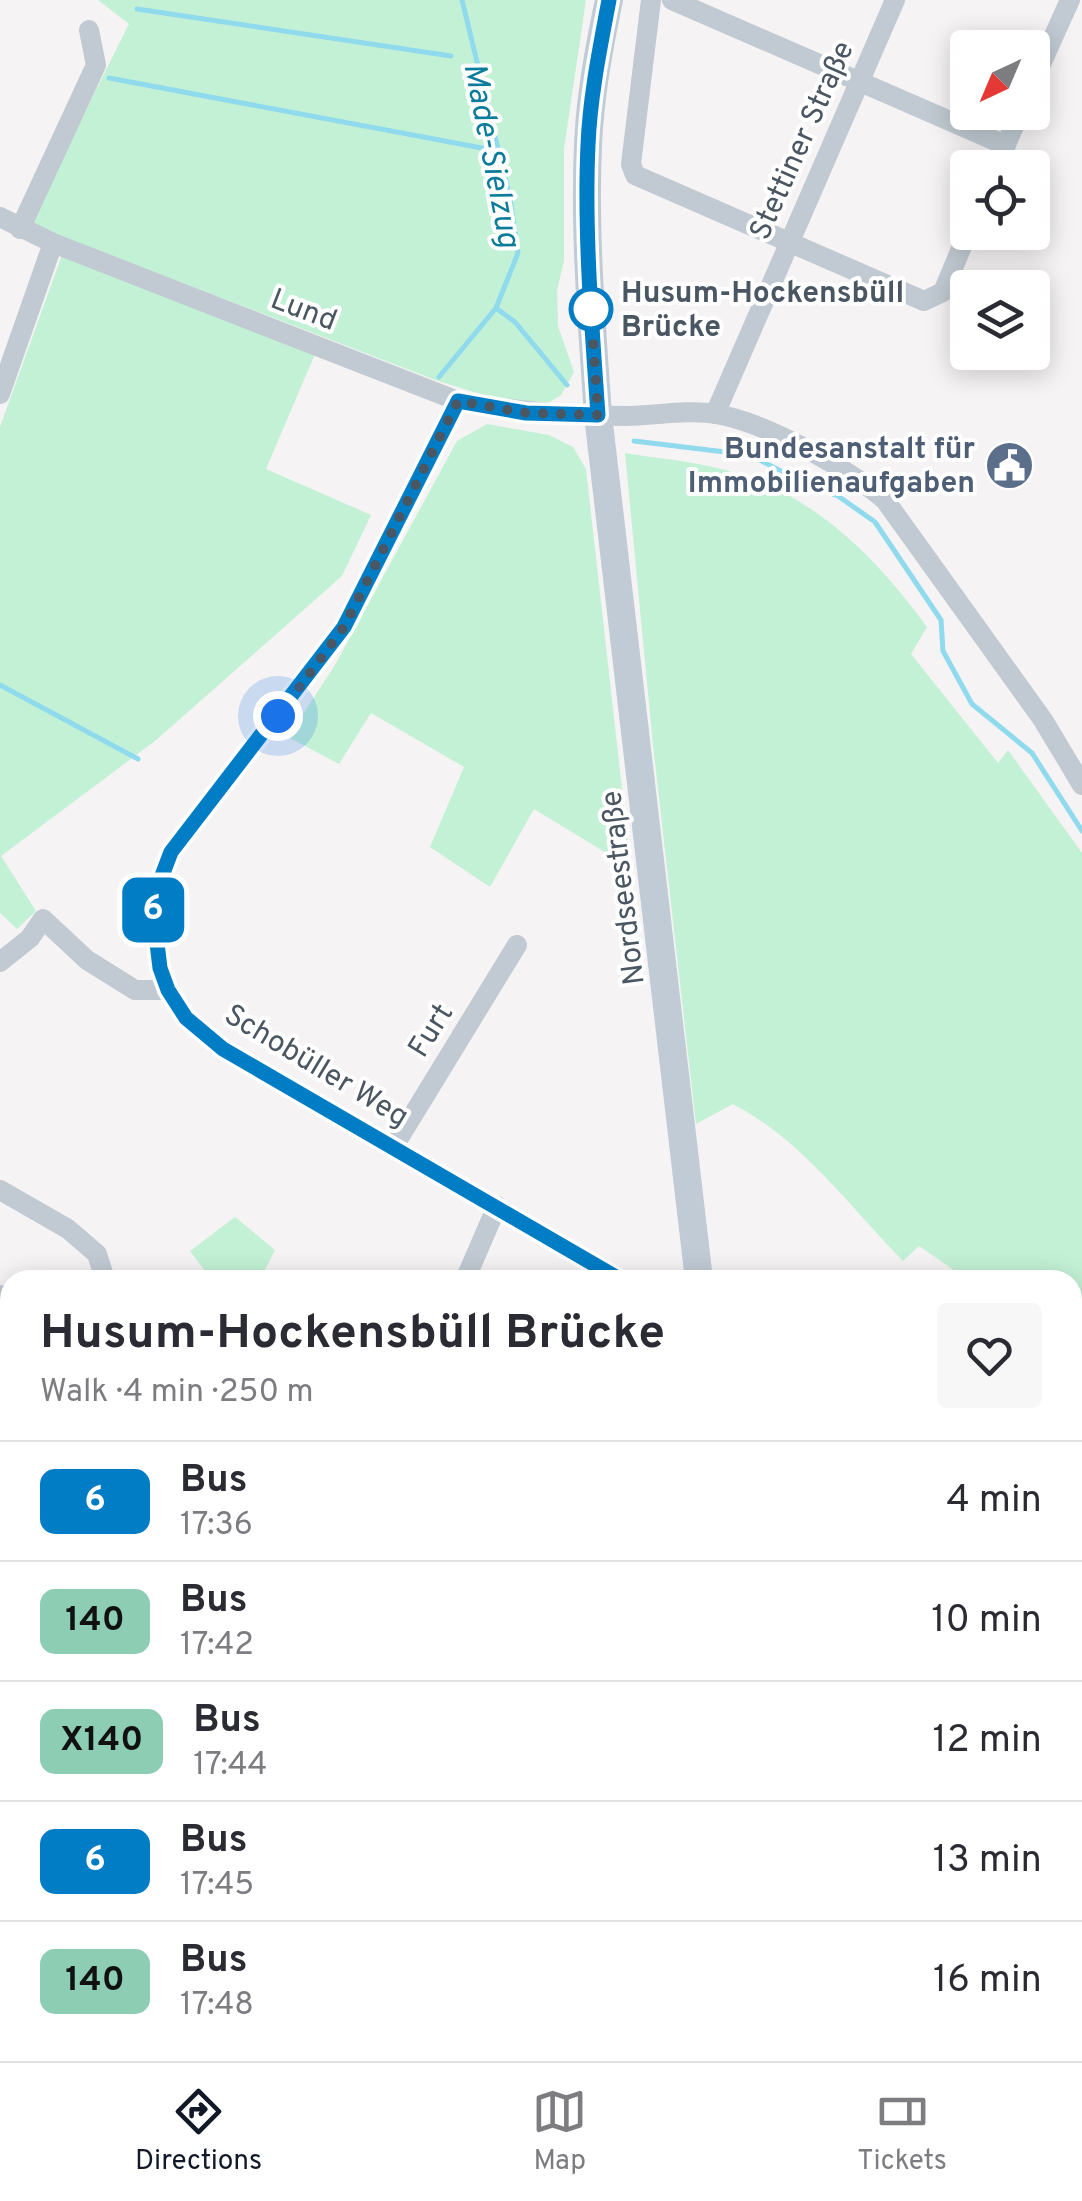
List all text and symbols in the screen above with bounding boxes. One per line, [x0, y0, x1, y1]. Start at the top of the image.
north arrow [950, 30, 1050, 130]
map controls [950, 30, 1050, 370]
street label: Stettiner Straße [743, 36, 864, 246]
water label: Made-Sielzug [453, 60, 528, 252]
button: locate [950, 150, 1050, 250]
button: layers [950, 270, 1050, 370]
place label: Husum-Hockensbüll Brücke [621, 276, 904, 347]
street label: Lund [265, 282, 342, 341]
marker: Husum-Hockensbüll Brücke [570, 288, 612, 330]
place label: Bundesanstalt für Immobilienaufgaben [688, 432, 975, 503]
public building icon: Bundesanstalt für Immobilienaufgaben [984, 439, 1036, 491]
your location [253, 691, 303, 741]
street label: Nordseestraße [594, 788, 655, 987]
line badge: 6 [120, 878, 186, 942]
text: 6 [142, 888, 164, 932]
street label: Schobüller Weg [217, 998, 415, 1137]
street label: Furt [401, 998, 463, 1065]
button: heart [937, 1303, 1042, 1408]
text: Husum-Hockensbüll Brücke [40, 1305, 665, 1365]
text: Walk · 4 min · 250 m [40, 1373, 314, 1413]
text: Bus [180, 1457, 247, 1506]
text: 4 min [946, 1477, 1042, 1526]
text: 6 [84, 1479, 106, 1523]
text: 17:36 [180, 1506, 253, 1546]
text: Bus [180, 1577, 247, 1626]
text: 10 min [931, 1597, 1042, 1646]
text: 140 [65, 1599, 125, 1643]
text: 17:42 [180, 1626, 254, 1666]
text: Bus [193, 1697, 261, 1746]
text: 12 min [932, 1717, 1042, 1766]
text: X140 [60, 1719, 143, 1763]
text: 17:44 [193, 1746, 267, 1786]
text: Bus [180, 1817, 247, 1866]
text: 13 min [933, 1837, 1042, 1886]
text: 6 [84, 1839, 106, 1883]
text: 17:45 [180, 1866, 254, 1906]
text: Bus [180, 1937, 247, 1986]
text: 16 min [933, 1957, 1042, 2006]
text: 140 [65, 1959, 125, 2003]
text: 17:48 [180, 1986, 254, 2026]
tab: Directions [135, 2084, 262, 2180]
tab: Map [532, 2084, 587, 2180]
tab: Tickets [857, 2084, 947, 2180]

